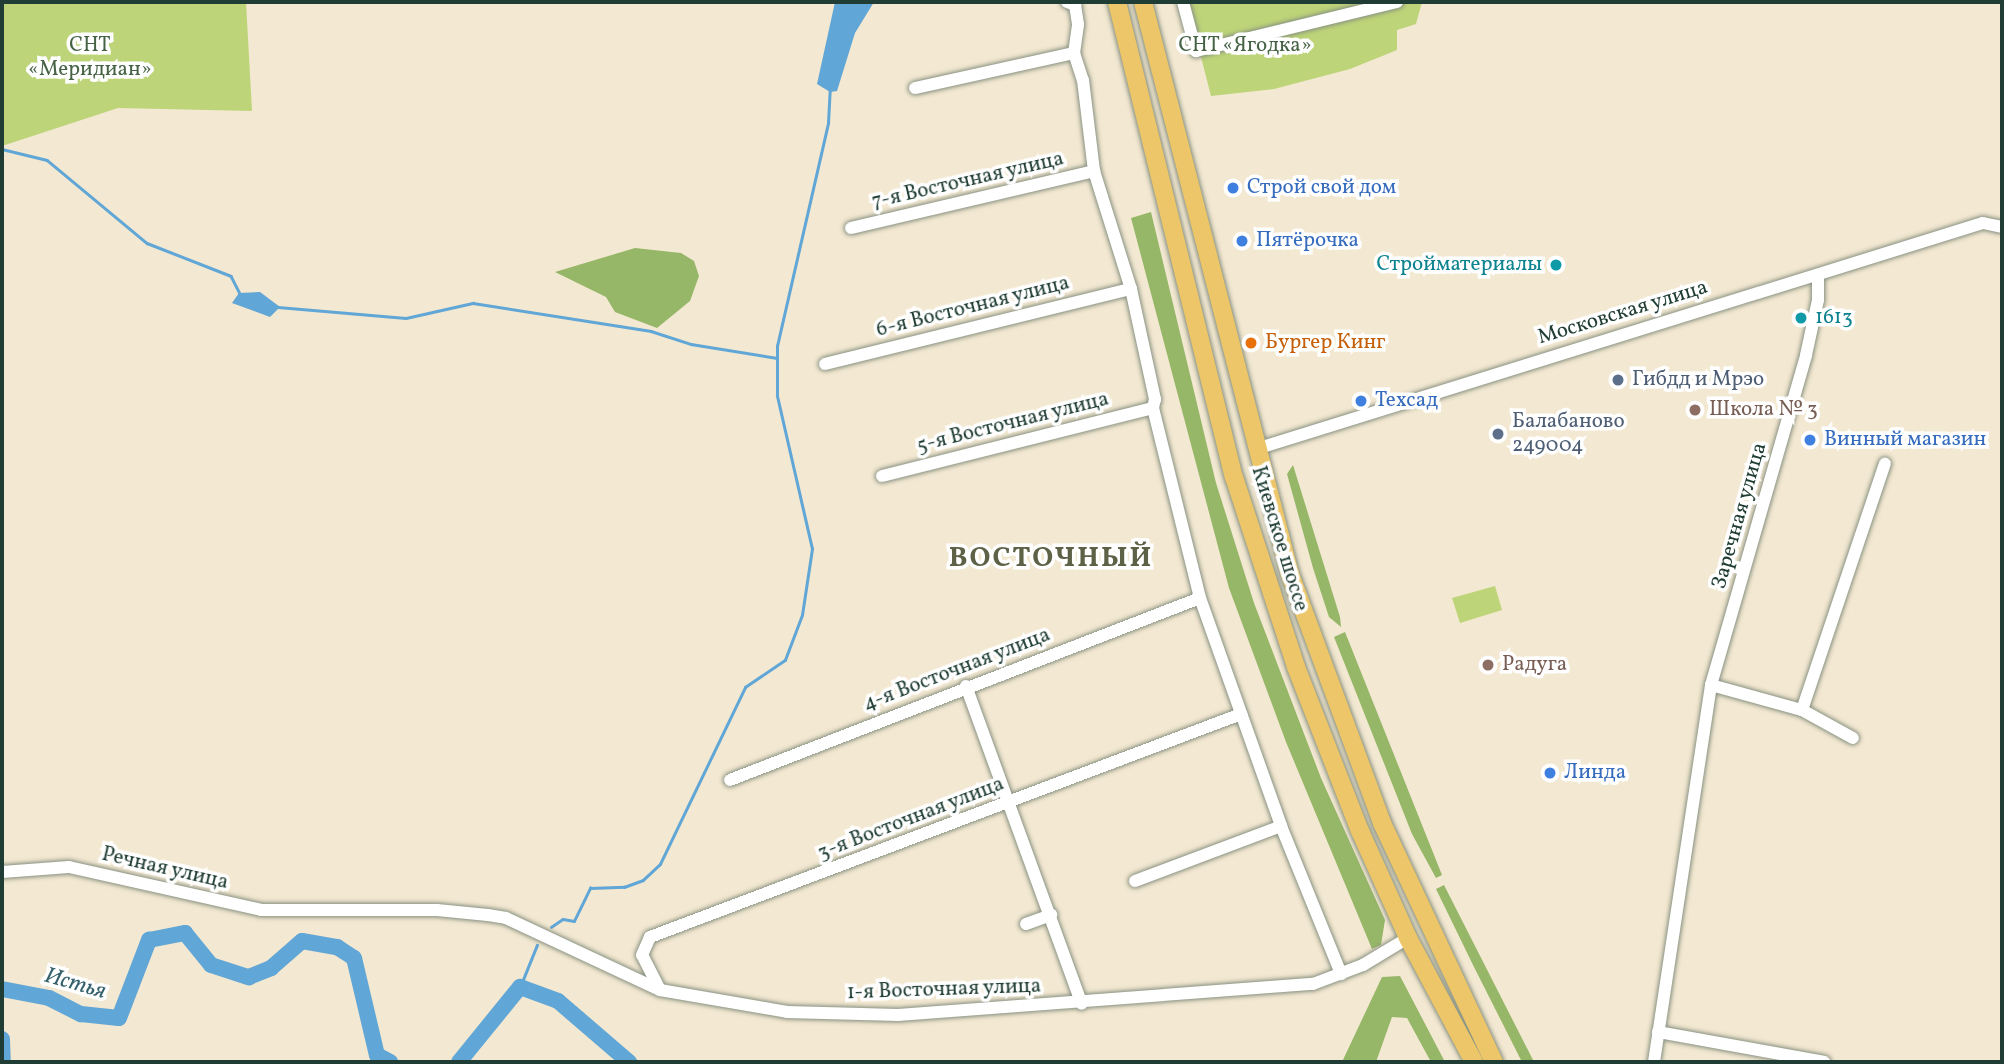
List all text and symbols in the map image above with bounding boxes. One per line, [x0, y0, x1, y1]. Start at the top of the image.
park label: СНТ «Меридиан» [28, 33, 152, 83]
park label: СНТ «Ягодка» [1178, 33, 1312, 59]
street label: 7-я Восточная улица [869, 147, 1067, 215]
place label: Строй свой дом [1247, 175, 1396, 201]
marker: Строй свой дом [1225, 180, 1241, 196]
place label: Пятёрочка [1256, 228, 1359, 254]
marker: Пятёрочка [1234, 233, 1250, 249]
place label: Стройматериалы [1377, 252, 1542, 278]
marker: Стройматериалы [1548, 257, 1564, 273]
street label: 6-я Восточная улица [874, 271, 1072, 343]
street label: Московская улица [1535, 275, 1711, 351]
place label: 1613 [1815, 305, 1853, 331]
marker: 1613 [1793, 310, 1809, 326]
place label: Бургер Кинг [1265, 330, 1385, 356]
marker: Бургер Кинг [1243, 335, 1259, 351]
place label: Гибдд и Мрэо [1632, 367, 1764, 393]
marker: Гибдд и Мрэо [1610, 372, 1626, 388]
street label: 5-я Восточная улица [914, 387, 1112, 459]
place label: Техсад [1375, 388, 1438, 414]
marker: Техсад [1353, 393, 1369, 409]
place label: Школа № 3 [1709, 397, 1818, 423]
marker: Школа № 3 [1687, 402, 1703, 418]
place label: Балабаново 249004 [1512, 409, 1625, 459]
marker: Балабаново 249004 [1490, 426, 1506, 442]
place label: Винный магазин [1824, 427, 1986, 453]
marker: Винный магазин [1802, 432, 1818, 448]
street label: Заречная улица [1707, 440, 1773, 592]
street label: Киевское шоссе [1245, 463, 1313, 615]
district label: ВОСТОЧНЫЙ [950, 542, 1152, 576]
street label: 4-я Восточная улица [859, 623, 1055, 717]
place label: Радуга [1502, 652, 1567, 678]
marker: Радуга [1480, 657, 1496, 673]
place label: Линда [1564, 760, 1626, 786]
marker: Линда [1542, 765, 1558, 781]
street label: 3-я Восточная улица [814, 772, 1008, 866]
street label: Речная улица [99, 842, 231, 896]
water label: Истья [41, 962, 109, 1006]
street label: 1-я Восточная улица [846, 974, 1042, 1006]

